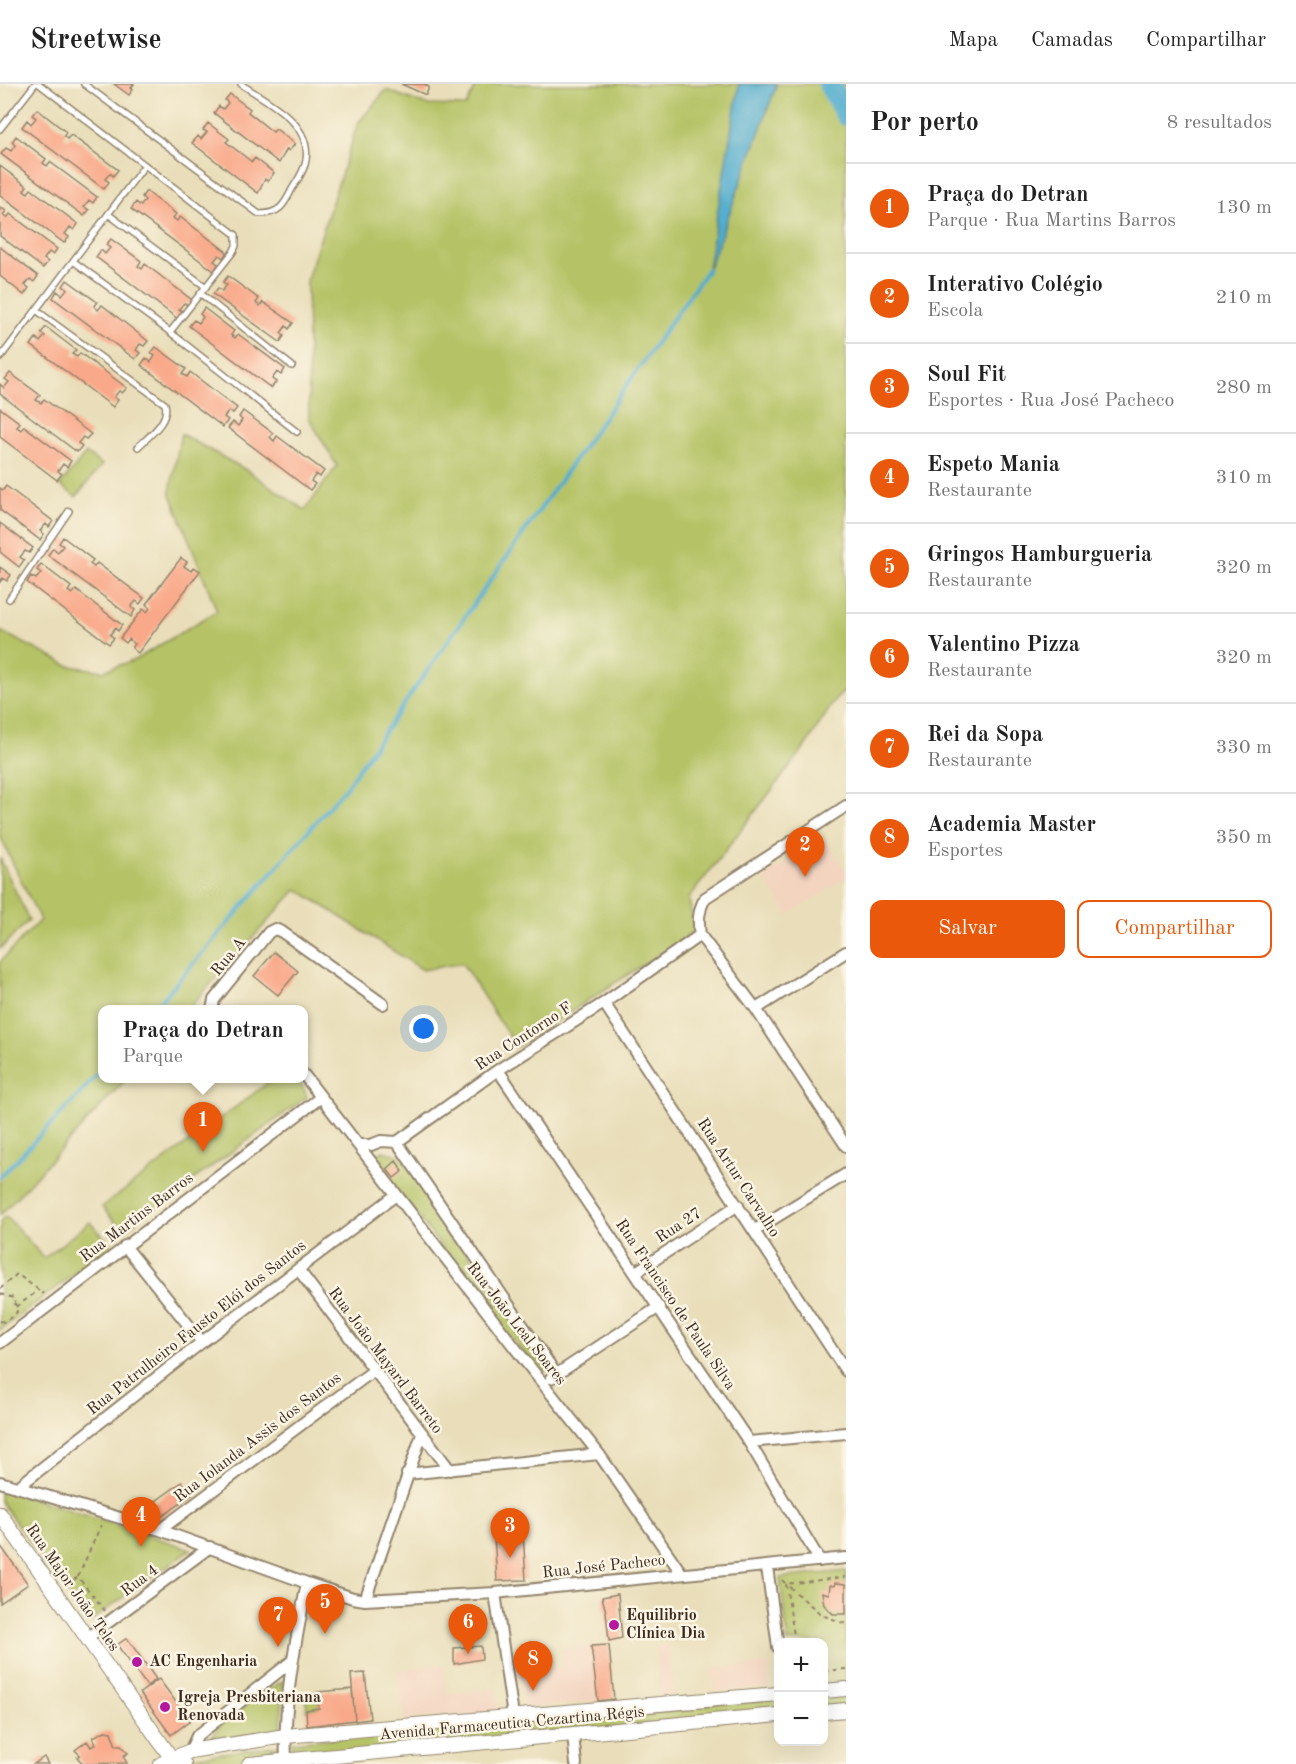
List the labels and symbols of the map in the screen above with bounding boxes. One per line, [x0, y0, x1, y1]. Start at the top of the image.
pin: 2 [786, 828, 824, 877]
street label: Rua A [209, 935, 249, 979]
street label: Rua Contorno F [473, 1000, 575, 1074]
your location [409, 1014, 438, 1043]
pin: 1 [184, 1102, 222, 1152]
street label: Rua Artur Carvalho [694, 1116, 782, 1240]
street label: Rua Martins Barros [77, 1170, 197, 1266]
street label: Rua 27 [653, 1205, 705, 1247]
street label: Rua Francisco de Paula Silva [612, 1217, 738, 1393]
street label: Rua Patrulheiro Fausto Elói dos Santos [85, 1238, 309, 1418]
street label: Rua João Leal Soares [463, 1260, 569, 1388]
street label: Rua João Mayard Barreto [325, 1285, 445, 1437]
street label: Rua Iolanda Assis dos Santos [171, 1370, 345, 1506]
pin: 4 [122, 1498, 160, 1547]
pin: 3 [490, 1508, 530, 1558]
street label: Rua Major João Teles [22, 1522, 122, 1654]
street label: Rua José Pacheco [542, 1553, 666, 1581]
street label: Rua 4 [119, 1562, 161, 1600]
pin: 5 [306, 1584, 344, 1634]
pin: 7 [258, 1598, 298, 1647]
pin: 6 [448, 1604, 488, 1654]
place label: Equilibrio Clínica Dia [626, 1608, 705, 1642]
marker: Equilibrio Clínica Dia [607, 1618, 621, 1632]
pin: 8 [514, 1642, 552, 1691]
place label: AC Engenharia [149, 1654, 257, 1670]
marker: AC Engenharia [130, 1655, 144, 1669]
place label: Igreja Presbiteriana Renovada [177, 1690, 321, 1724]
marker: Igreja Presbiteriana Renovada [158, 1700, 172, 1714]
street label: Avenida Farmaceutica Cezartina Régis [379, 1704, 645, 1744]

